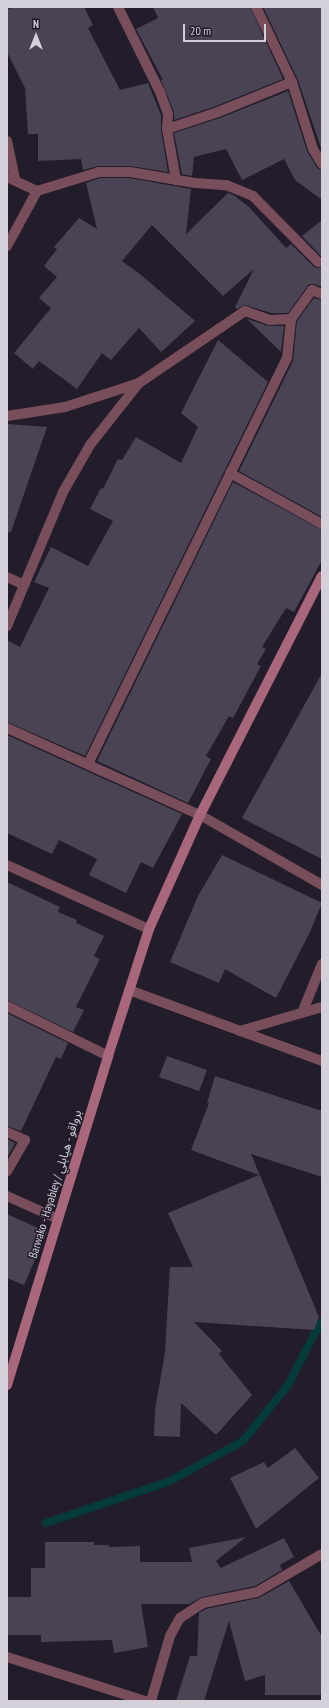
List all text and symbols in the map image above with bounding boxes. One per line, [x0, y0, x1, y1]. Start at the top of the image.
north arrow [16, 16, 56, 56]
scale bar [185, 16, 268, 42]
text: N [33, 17, 39, 31]
text: 20 m [190, 23, 211, 38]
street label: Barwako - Hayabley / برواقو - هيابلي [25, 1107, 85, 1261]

